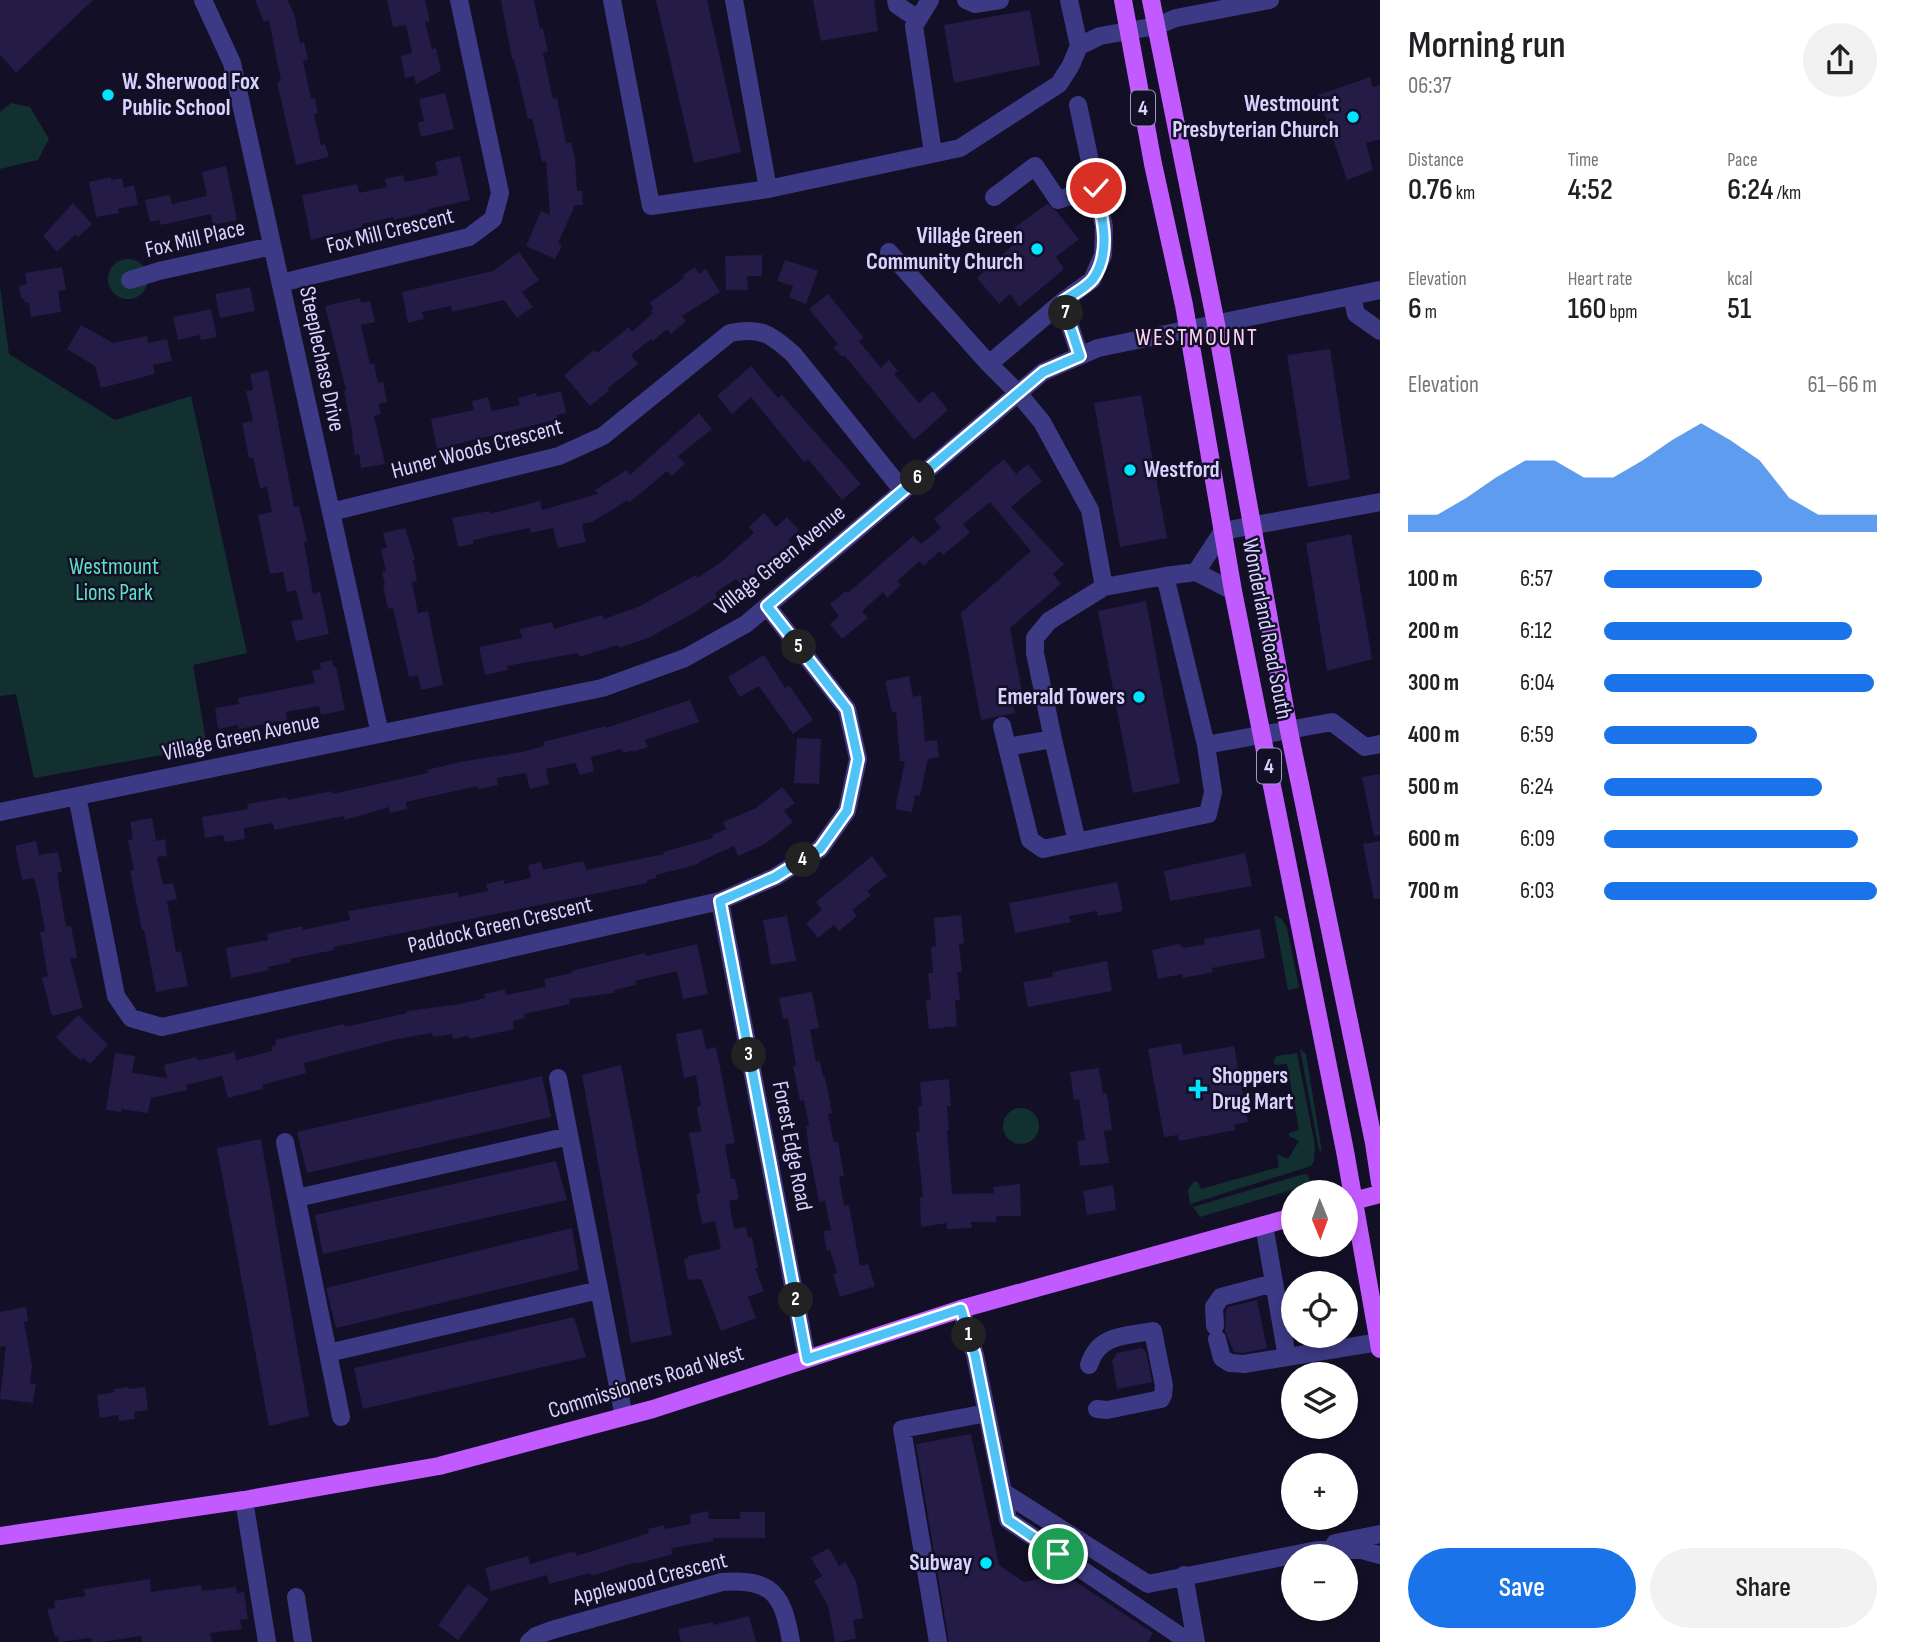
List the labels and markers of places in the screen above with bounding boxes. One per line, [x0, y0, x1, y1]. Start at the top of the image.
place label: W. Sherwood Fox Public School [122, 68, 260, 122]
marker: W. Sherwood Fox Public School [100, 87, 116, 103]
place label: Westmount Presbyterian Church [1172, 90, 1339, 144]
marker: Westmount Presbyterian Church [1345, 109, 1361, 125]
pin [1066, 158, 1126, 218]
place label: Village Green Community Church [866, 222, 1023, 276]
marker: Village Green Community Church [1029, 241, 1045, 257]
pin: 7 [1048, 296, 1084, 330]
place label: Westford [1144, 456, 1220, 484]
pin: 6 [900, 461, 936, 496]
marker: Westford [1122, 462, 1138, 478]
pin: 5 [782, 630, 816, 664]
place label: Emerald Towers [998, 683, 1125, 711]
marker: Emerald Towers [1131, 689, 1147, 705]
pin: 4 [786, 842, 820, 878]
pin: 3 [732, 1038, 766, 1072]
place label: Shoppers Drug Mart [1212, 1062, 1294, 1116]
marker: Shoppers Drug Mart [1190, 1081, 1206, 1097]
pin: 2 [778, 1282, 814, 1318]
pin: 1 [951, 1318, 986, 1352]
pin [1028, 1524, 1088, 1584]
place label: Subway [909, 1549, 972, 1577]
marker: Subway [978, 1555, 994, 1571]

